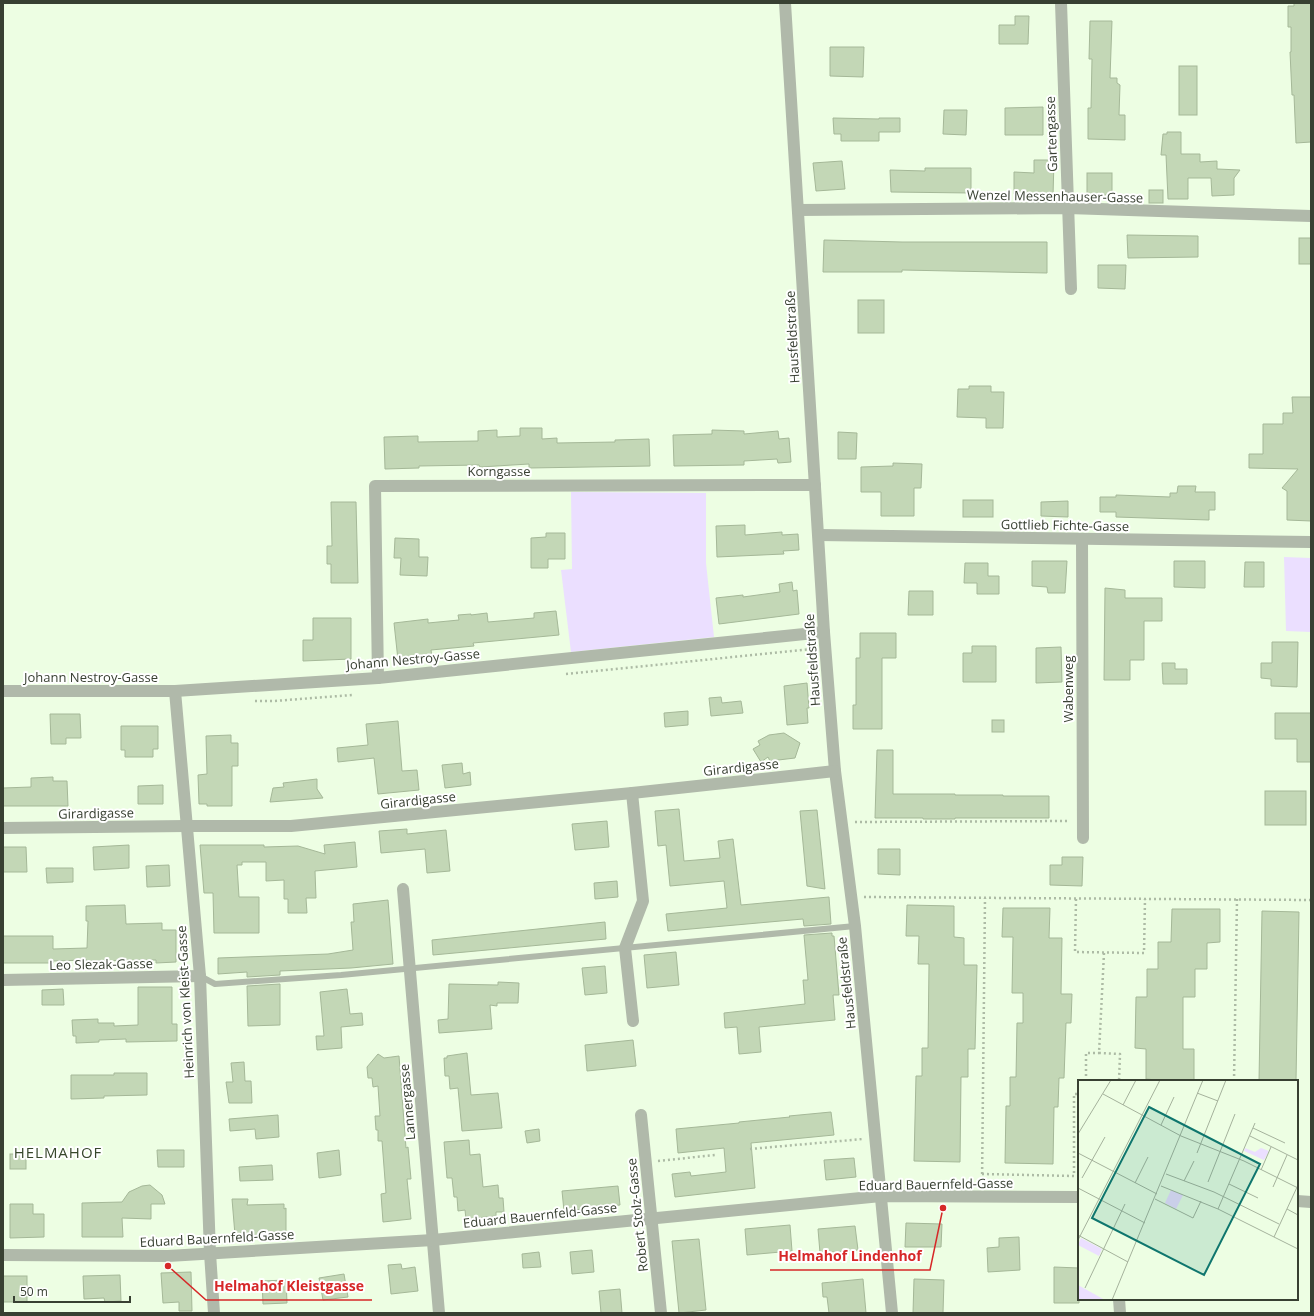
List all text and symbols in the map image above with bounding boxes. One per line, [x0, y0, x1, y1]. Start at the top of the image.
street label: Gartengasse [1041, 96, 1061, 172]
street label: Wenzel Messenhauser-Gasse [967, 185, 1143, 207]
street label: Hausfeldstraße [781, 290, 803, 384]
street label: Korngasse [467, 462, 531, 480]
street label: Gottlieb Fichte-Gasse [1001, 515, 1129, 535]
street label: Hausfeldstraße [800, 613, 824, 707]
street label: Johann Nestroy-Gasse [344, 644, 481, 674]
street label: Wabenweg [1059, 656, 1077, 722]
street label: Johann Nestroy-Gasse [22, 668, 158, 686]
street label: Girardigasse [702, 754, 780, 780]
street label: Girardigasse [379, 787, 457, 813]
street label: Girardigasse [58, 803, 134, 823]
street label: Heinrich von Kleist-Gasse [172, 925, 198, 1079]
street label: Hausfeldstraße [832, 936, 860, 1030]
street label: Leo Slezak-Gasse [49, 954, 153, 974]
street label: Lannergasse [395, 1063, 419, 1141]
inset map [1078, 1080, 1298, 1300]
district label: HELMAHOF [14, 1142, 102, 1162]
street label: Robert Stolz-Gasse [622, 1157, 652, 1273]
street label: Eduard Bauernfeld-Gasse [859, 1174, 1013, 1194]
street label: Eduard Bauernfeld-Gasse [462, 1198, 618, 1232]
street label: Eduard Bauernfeld-Gasse [139, 1225, 295, 1251]
callout: Helmahof Lindenhof [770, 1244, 930, 1270]
text: Helmahof Lindenhof [778, 1246, 923, 1265]
callout: Helmahof Kleistgasse [206, 1274, 372, 1300]
text: Helmahof Kleistgasse [214, 1276, 364, 1295]
scale bar [14, 1278, 130, 1304]
text: 50 m [20, 1283, 48, 1300]

